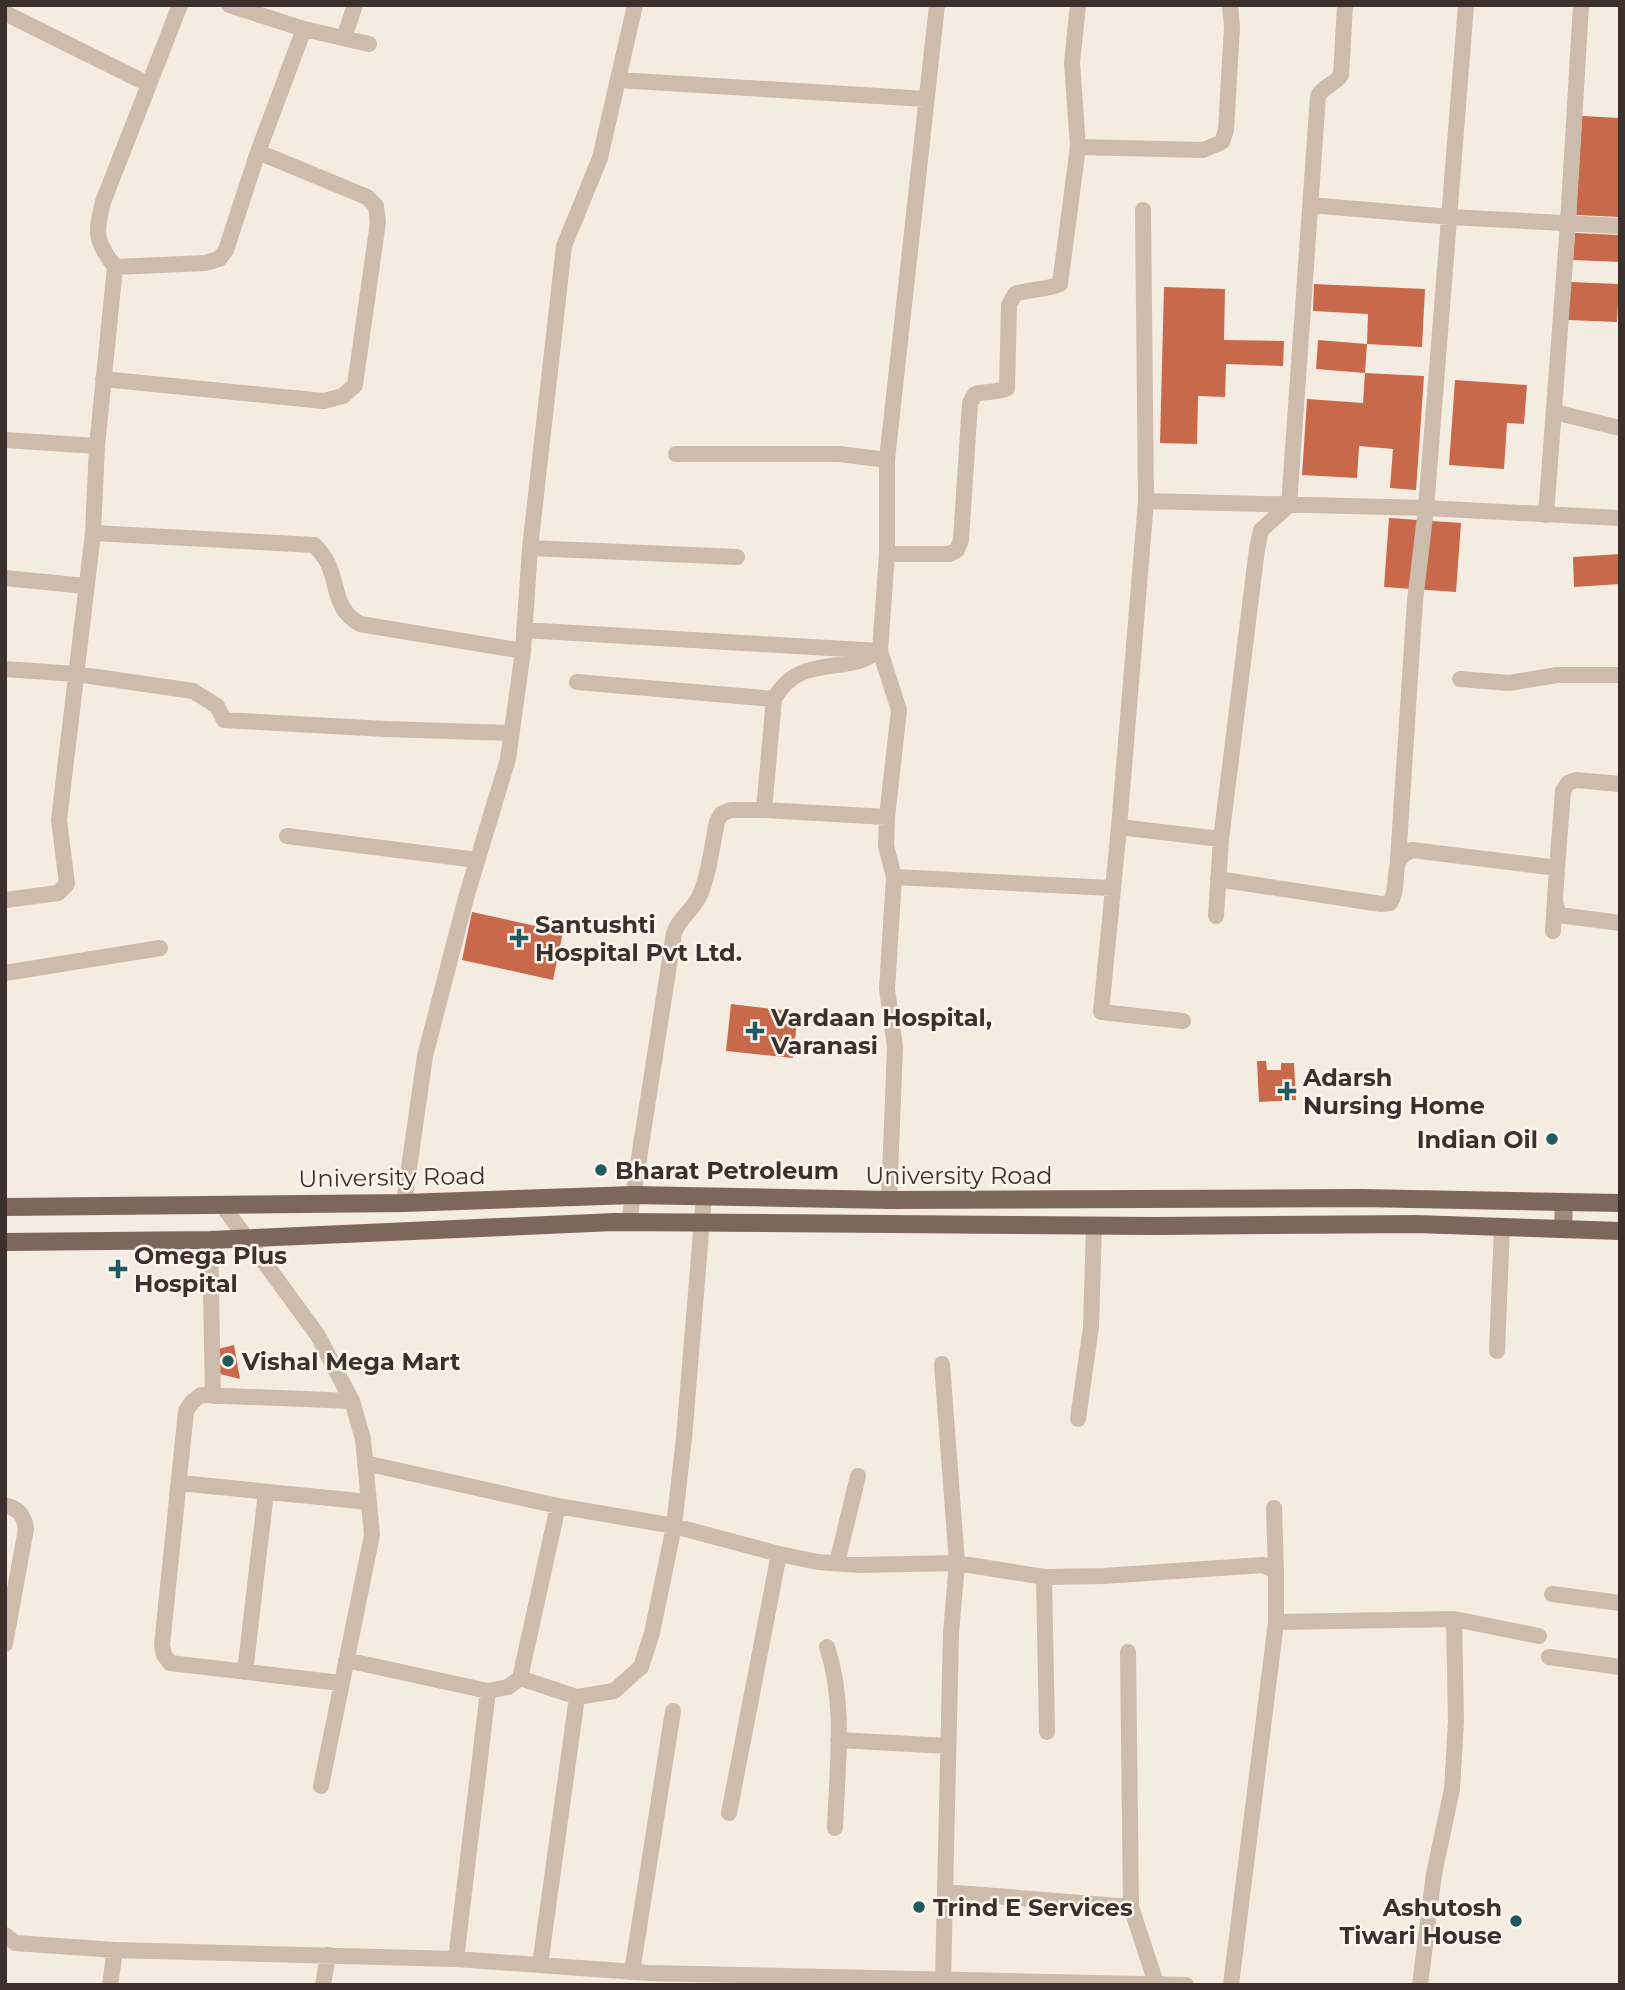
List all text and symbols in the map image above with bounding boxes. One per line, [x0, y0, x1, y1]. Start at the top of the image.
place label: Santushti Hospital Pvt Ltd. [535, 910, 742, 967]
marker: Santushti Hospital Pvt Ltd. [509, 928, 529, 948]
place label: Vardaan Hospital, Varanasi [770, 1003, 992, 1060]
marker: Vardaan Hospital, Varanasi [745, 1021, 765, 1041]
place label: Adarsh Nursing Home [1302, 1063, 1485, 1120]
marker: Adarsh Nursing Home [1277, 1081, 1297, 1101]
place label: Indian Oil [1417, 1125, 1538, 1154]
marker: Indian Oil [1544, 1131, 1560, 1147]
place label: Bharat Petroleum [615, 1156, 839, 1185]
street label: University Road [298, 1161, 486, 1193]
street label: University Road [865, 1161, 1053, 1190]
marker: Bharat Petroleum [593, 1162, 609, 1178]
place label: Omega Plus Hospital [134, 1241, 287, 1298]
marker: Omega Plus Hospital [108, 1259, 128, 1279]
place label: Vishal Mega Mart [241, 1347, 461, 1376]
marker: Vishal Mega Mart [220, 1353, 236, 1369]
place label: Trind E Services [933, 1893, 1133, 1922]
place label: Ashutosh Tiwari House [1339, 1893, 1502, 1950]
marker: Trind E Services [911, 1899, 927, 1915]
marker: Ashutosh Tiwari House [1508, 1913, 1524, 1929]

